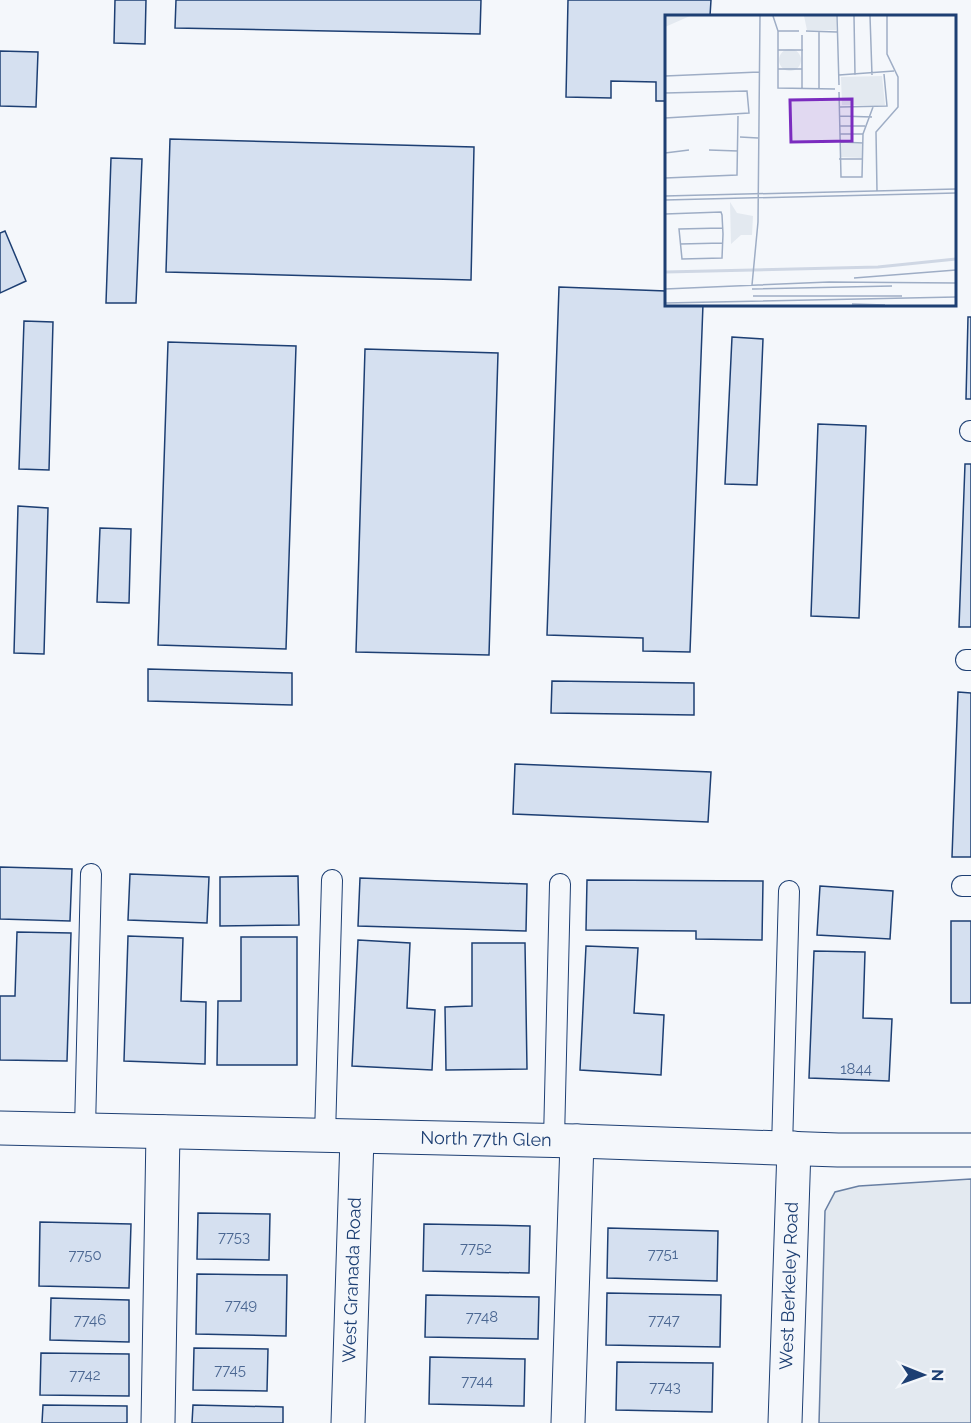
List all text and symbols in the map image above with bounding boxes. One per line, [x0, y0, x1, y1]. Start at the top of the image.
inset map [665, 15, 956, 306]
house number: 1844 [840, 1060, 872, 1078]
street label: North 77th Glen [420, 1127, 552, 1150]
street label: West Granada Road [338, 1197, 365, 1363]
street label: West Berkeley Road [775, 1202, 802, 1370]
house number: 7753 [218, 1228, 250, 1246]
house number: 7752 [460, 1239, 492, 1257]
house number: 7751 [648, 1245, 679, 1263]
house number: 7750 [68, 1246, 102, 1264]
house number: 7749 [225, 1296, 257, 1314]
house number: 7748 [466, 1308, 498, 1326]
house number: 7746 [74, 1311, 106, 1329]
house number: 7747 [648, 1311, 680, 1329]
north arrow [893, 1345, 953, 1405]
house number: 7745 [214, 1361, 246, 1379]
house number: 7742 [69, 1366, 101, 1384]
text: N [928, 1369, 947, 1382]
house number: 7744 [461, 1372, 493, 1390]
house number: 7743 [649, 1378, 681, 1396]

